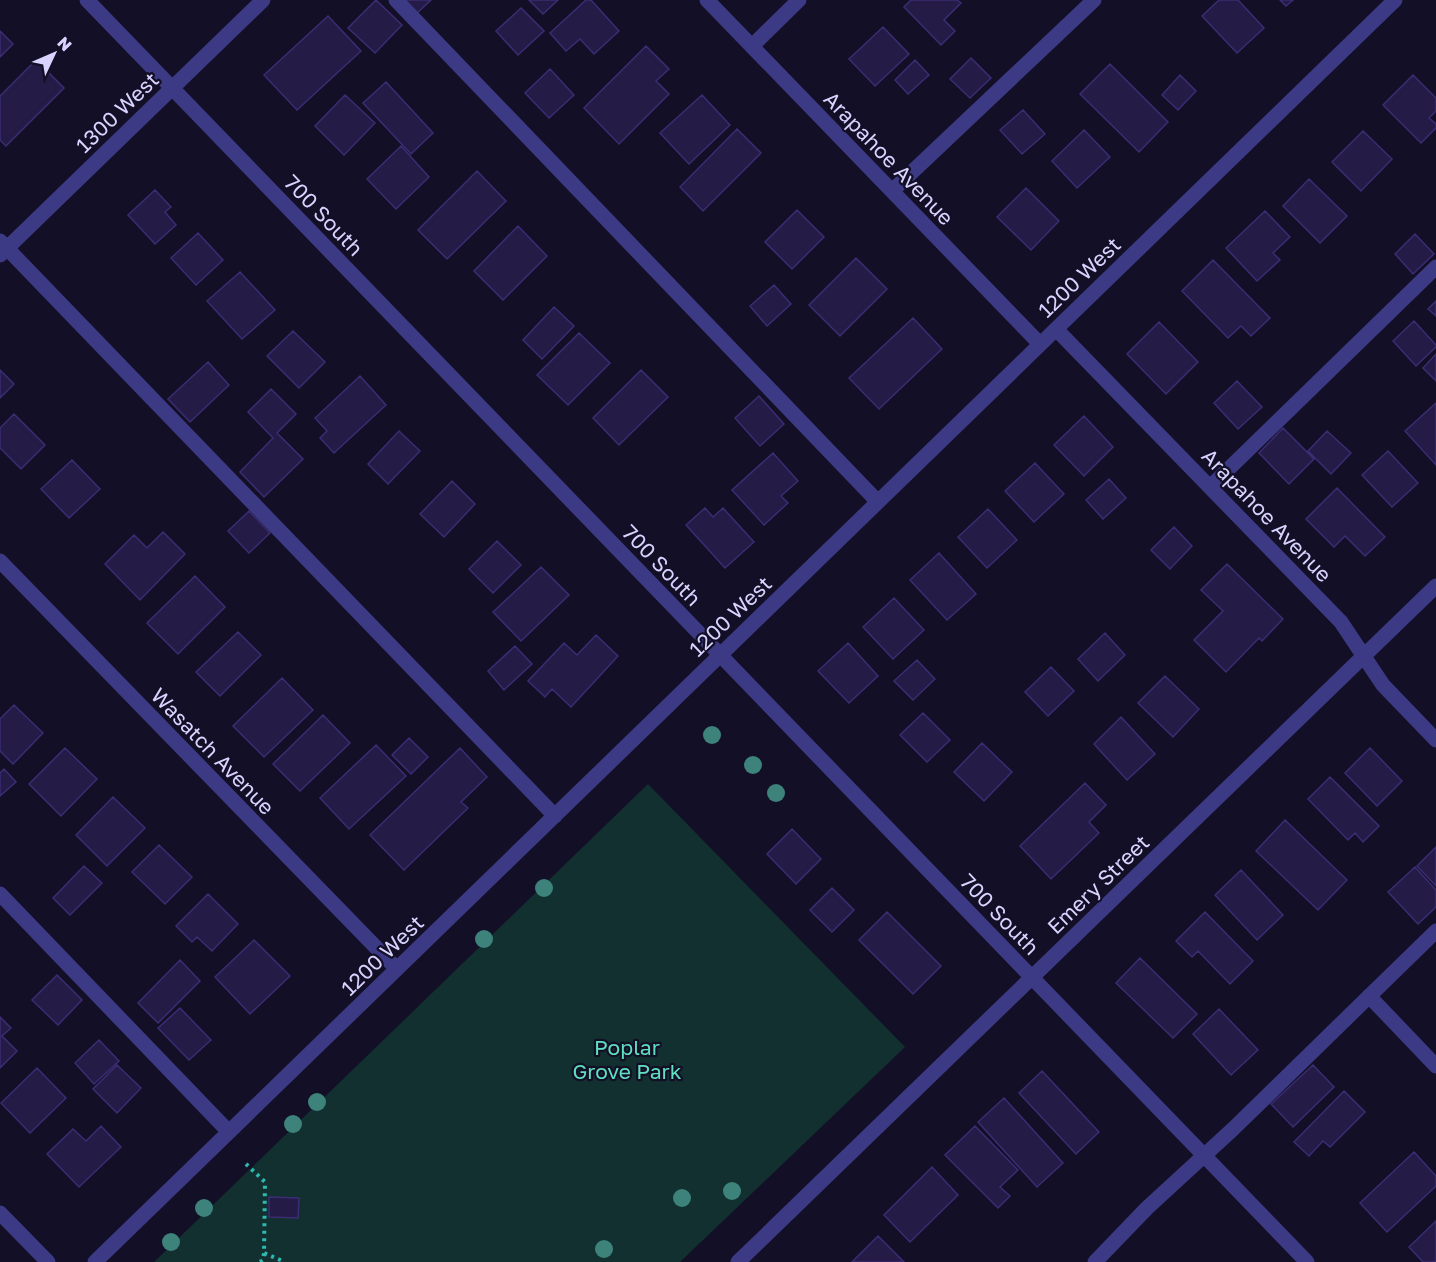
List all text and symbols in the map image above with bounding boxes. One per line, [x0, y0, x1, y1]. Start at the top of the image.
north arrow [24, 24, 84, 84]
text: N [53, 32, 76, 55]
street label: 1300 West [70, 66, 164, 158]
street label: Arapahoe Avenue [819, 86, 959, 230]
street label: 700 South [279, 169, 369, 261]
street label: 1200 West [1032, 231, 1126, 323]
street label: Arapahoe Avenue [1197, 443, 1337, 587]
street label: 700 South [617, 519, 707, 611]
street label: 1200 West [683, 570, 777, 662]
street label: Wasatch Avenue [146, 682, 280, 820]
street label: Emery Street [1042, 829, 1154, 939]
street label: 700 South [955, 868, 1045, 960]
street label: 1200 West [335, 909, 429, 1001]
park label: Poplar Grove Park [572, 1034, 682, 1084]

